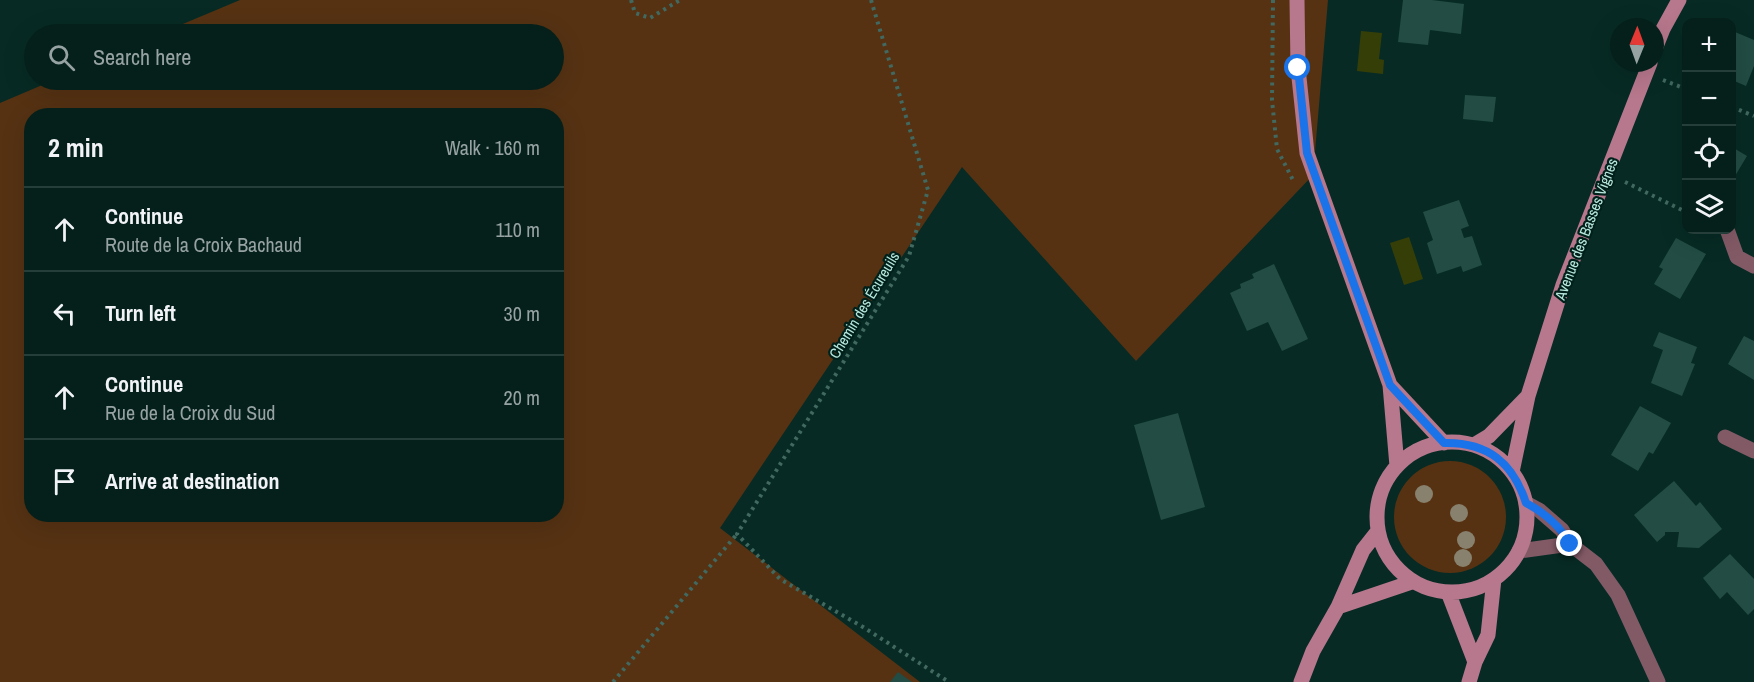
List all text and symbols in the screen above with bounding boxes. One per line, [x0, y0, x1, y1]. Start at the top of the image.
north arrow [1610, 18, 1664, 72]
map controls [1682, 18, 1736, 234]
button: + [1682, 18, 1736, 72]
search box [24, 24, 564, 90]
icon: search [45, 41, 78, 74]
text: Search here [93, 42, 191, 72]
route start [1284, 54, 1310, 80]
button: − [1682, 72, 1736, 126]
button: locate [1682, 126, 1736, 180]
text: 2 min [48, 130, 104, 165]
text: Walk · 160 m [445, 134, 540, 161]
street label: Avenue des Basses Vignes [1549, 155, 1623, 304]
button: layers [1682, 180, 1736, 234]
text: Continue [105, 201, 183, 231]
icon: ahead [48, 213, 81, 246]
text: 110 m [496, 216, 540, 243]
text: Route de la Croix Bachaud [105, 231, 302, 258]
street label: Chemin des Écureuils [824, 248, 904, 362]
icon: left [48, 297, 81, 330]
text: Turn left [105, 298, 176, 328]
text: 30 m [504, 300, 540, 327]
text: Continue [105, 369, 183, 399]
icon: ahead [48, 381, 81, 414]
text: 20 m [504, 384, 540, 411]
text: Rue de la Croix du Sud [105, 399, 275, 426]
icon: arrive [48, 465, 81, 498]
text: Arrive at destination [105, 466, 279, 496]
route end [1556, 530, 1582, 556]

